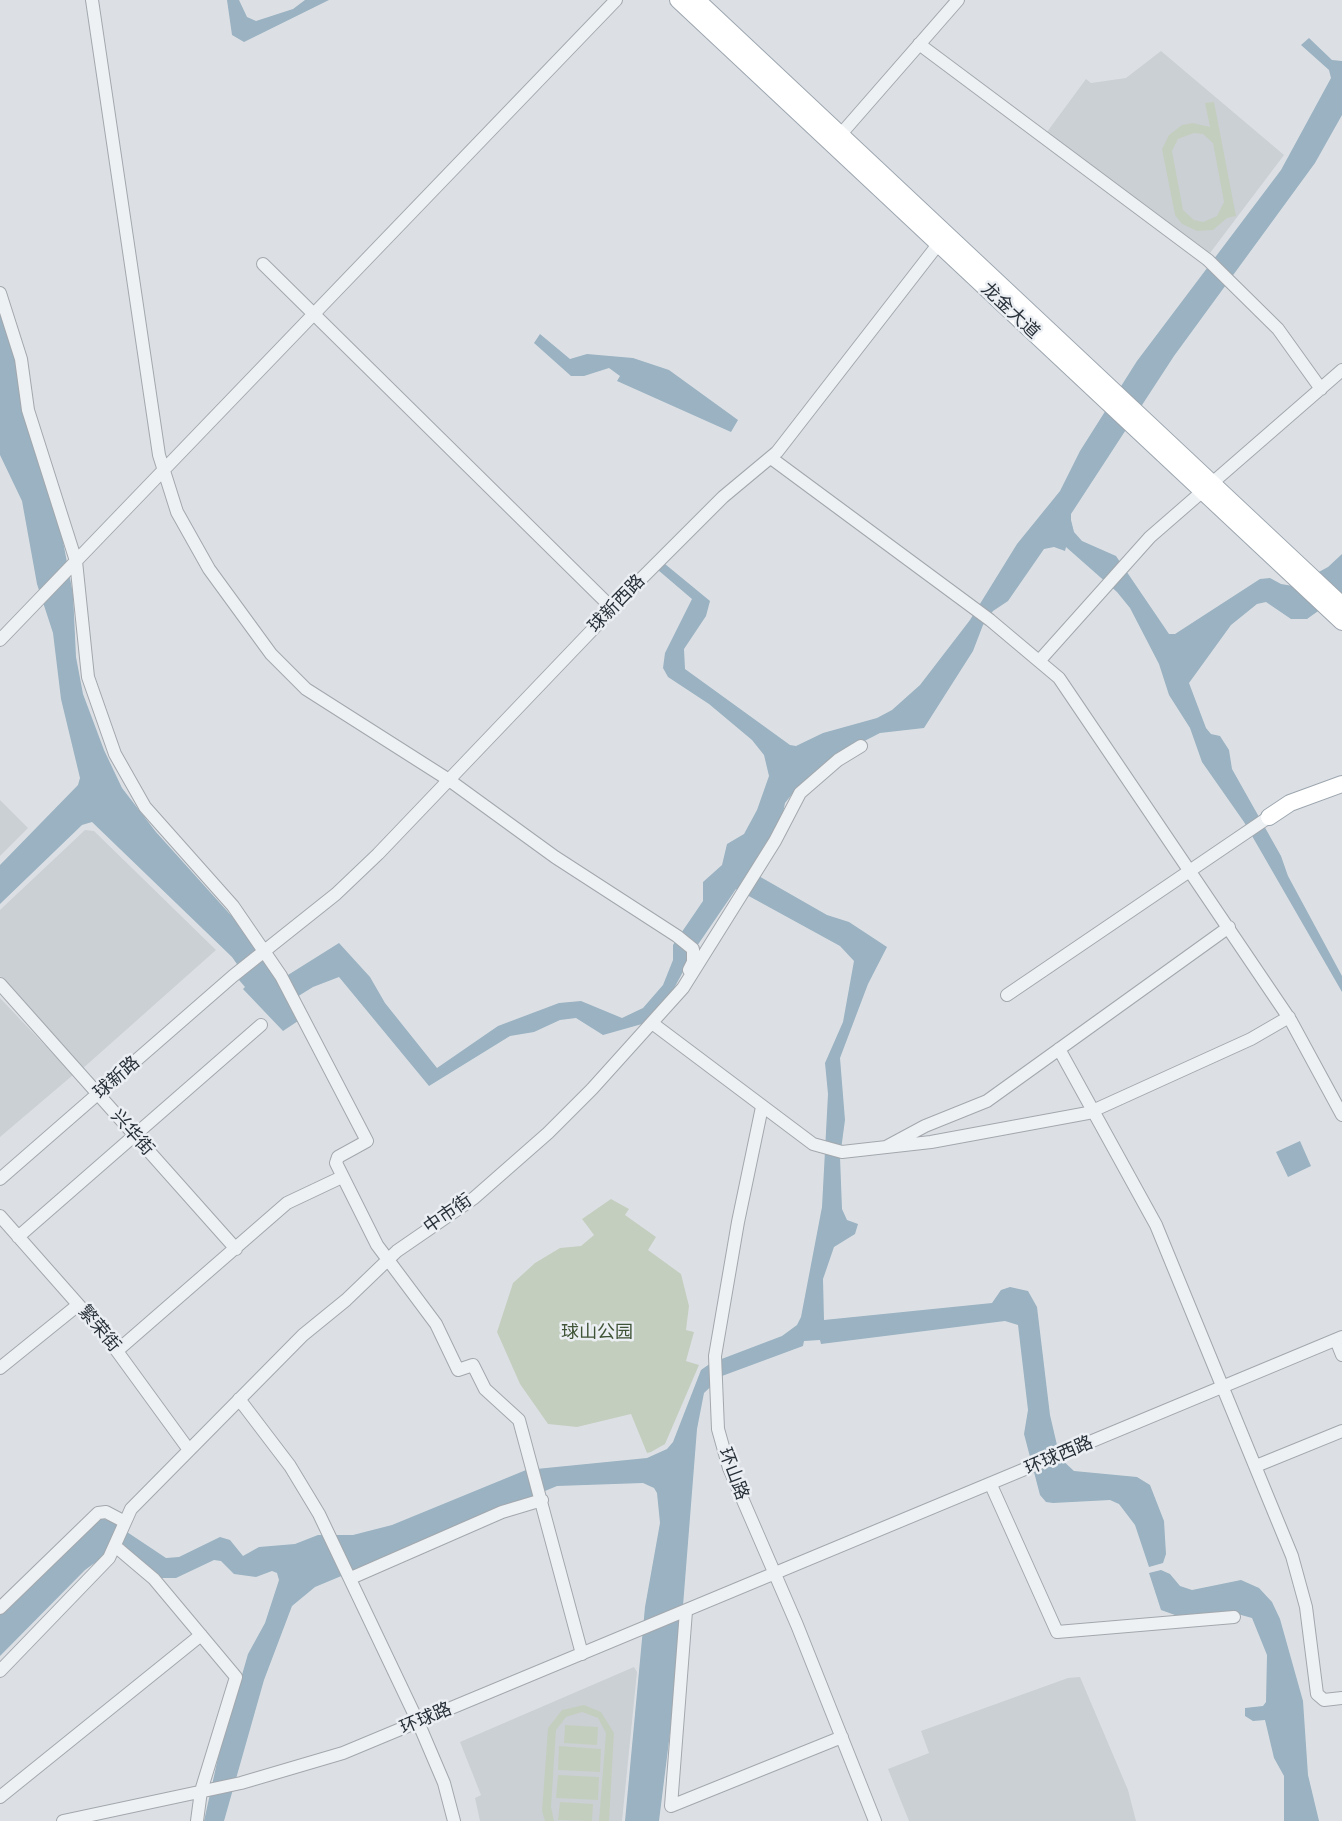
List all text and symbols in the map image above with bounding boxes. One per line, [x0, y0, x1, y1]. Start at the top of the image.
street label: 龙金大道 [976, 279, 1044, 343]
street label: 球新西路 [584, 571, 650, 637]
street label: 球新路 [90, 1052, 144, 1104]
street label: 兴华街 [106, 1106, 158, 1160]
street label: 中市街 [420, 1190, 476, 1238]
street label: 繁荣街 [73, 1301, 125, 1357]
park label: 球山公园 [561, 1322, 633, 1344]
street label: 环球西路 [1022, 1432, 1096, 1480]
street label: 环山路 [713, 1445, 753, 1503]
street label: 环球路 [397, 1699, 455, 1739]

